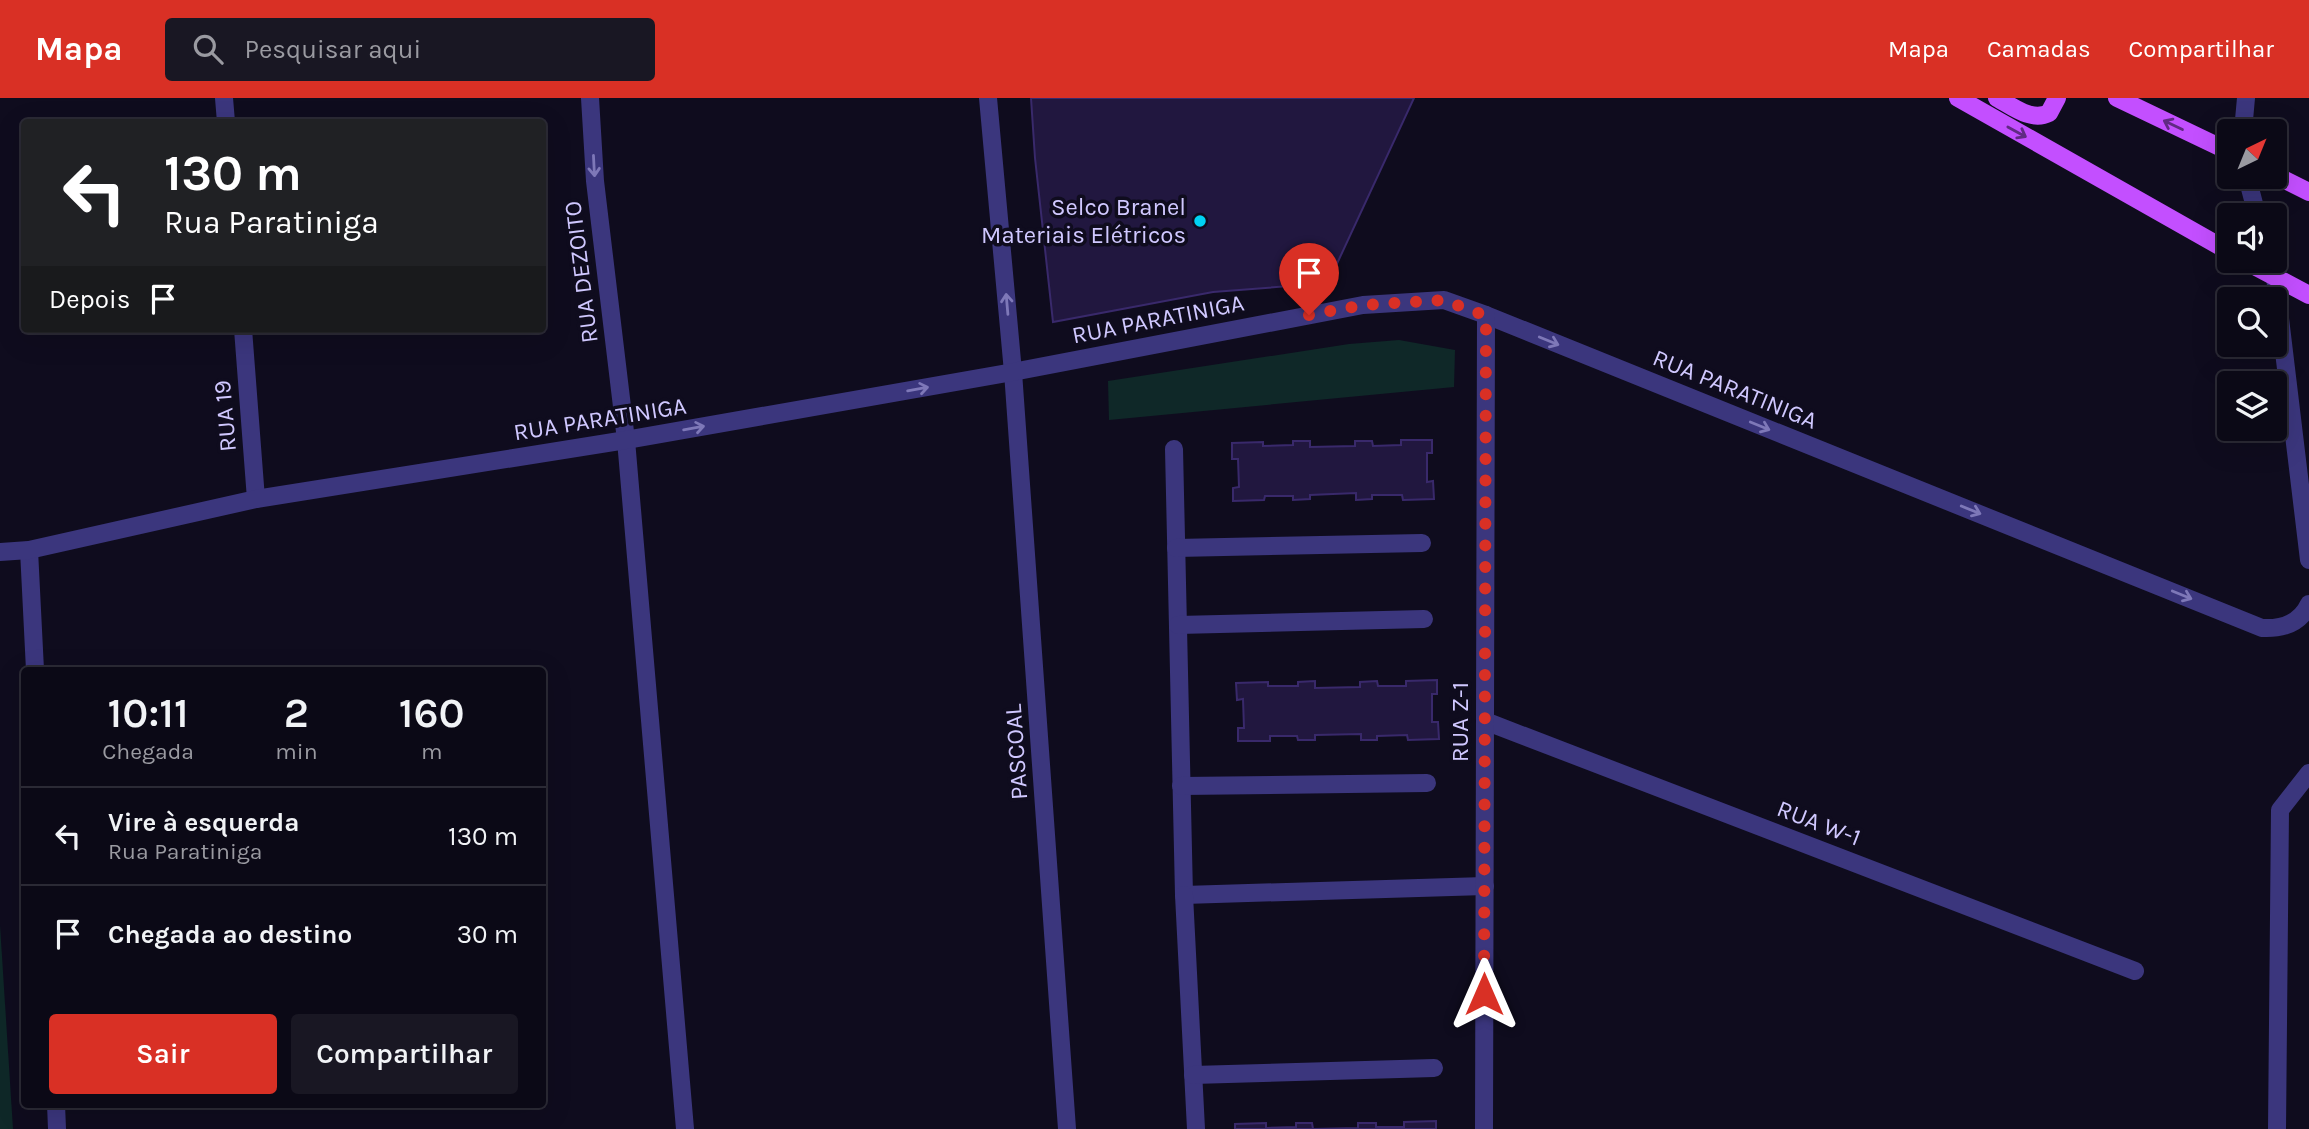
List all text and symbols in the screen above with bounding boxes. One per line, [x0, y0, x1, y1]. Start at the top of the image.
search box [165, 18, 655, 81]
text: Mapa [35, 30, 123, 68]
icon: search [189, 30, 227, 68]
text: Pesquisar aqui [245, 34, 421, 65]
text: Mapa [1888, 35, 1949, 63]
text: Camadas [1987, 35, 2091, 63]
text: Compartilhar [2129, 35, 2274, 63]
one-way arrow [2163, 118, 2184, 131]
north arrow [2217, 119, 2287, 189]
map controls [2217, 119, 2287, 441]
one-way arrow [2007, 125, 2027, 139]
text: 130 m [164, 145, 302, 202]
icon: left [49, 147, 140, 238]
one-way arrow [588, 154, 601, 177]
place label: Selco Branel Materiais Elétricos [981, 193, 1186, 249]
street label: RUA DEZOITO [558, 199, 604, 345]
button: sound [2217, 203, 2287, 273]
text: Rua Paratiniga [164, 204, 379, 241]
marker: Selco Branel Materiais Elétricos [1192, 213, 1208, 229]
pin [1279, 243, 1339, 315]
icon: arrive [1290, 254, 1328, 292]
icon: arrive [144, 280, 182, 318]
text: Depois [49, 284, 130, 315]
button: search [2217, 287, 2287, 357]
street label: RUA PARATINIGA [1070, 289, 1247, 349]
one-way arrow [1000, 293, 1013, 315]
one-way arrow [1538, 335, 1559, 348]
street label: RUA PARATINIGA [1649, 343, 1821, 435]
button: layers [2217, 371, 2287, 441]
street label: RUA 19 [208, 379, 242, 453]
one-way arrow [906, 381, 929, 395]
street label: RUA PARATINIGA [512, 391, 689, 446]
one-way arrow [1749, 420, 1770, 433]
one-way arrow [682, 421, 704, 434]
one-way arrow [1960, 505, 1982, 518]
one-way arrow [2171, 590, 2193, 603]
street label: RUA Z-1 [1446, 682, 1474, 762]
text: 10:11 [108, 688, 189, 738]
text: 2 [284, 688, 309, 738]
text: 160 [399, 688, 465, 738]
street label: PASCOAL [999, 702, 1033, 801]
text: Chegada [102, 738, 194, 765]
text: min [275, 738, 318, 765]
text: m [421, 738, 443, 765]
street label: RUA W-1 [1773, 794, 1865, 852]
text: Vire à esquerda [108, 807, 299, 838]
icon: left [49, 817, 87, 855]
text: 130 m [448, 821, 518, 852]
text: Rua Paratiniga [108, 838, 262, 865]
icon: arrive [49, 915, 87, 953]
text: Chegada ao destino [108, 919, 352, 950]
text: 30 m [457, 919, 518, 950]
position arrow [1447, 957, 1521, 1031]
button: Sair [49, 1014, 277, 1094]
button: Compartilhar [291, 1014, 518, 1094]

